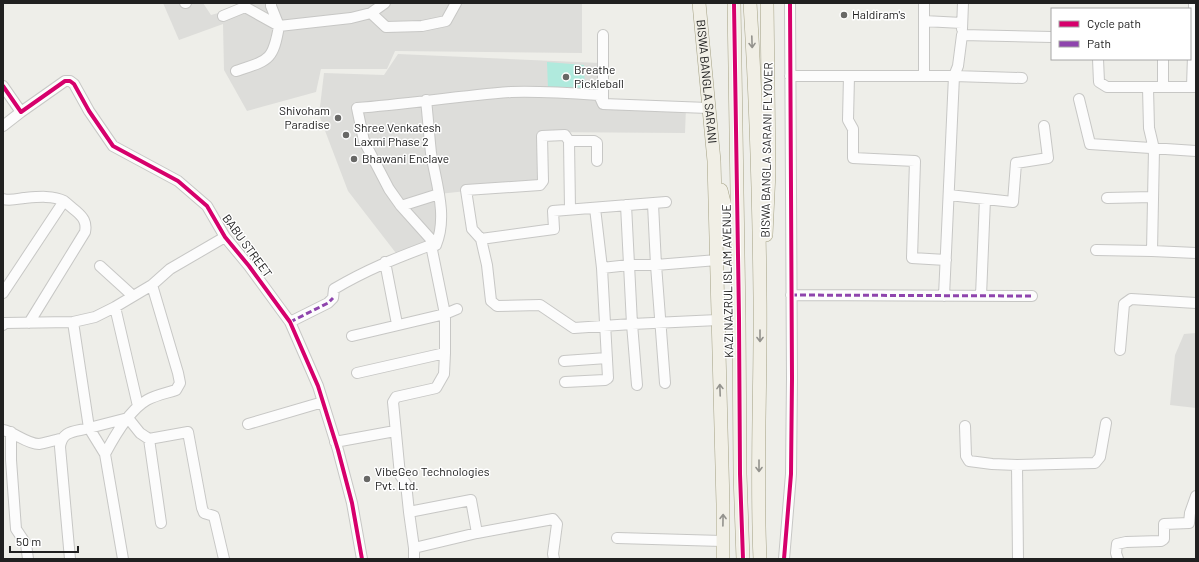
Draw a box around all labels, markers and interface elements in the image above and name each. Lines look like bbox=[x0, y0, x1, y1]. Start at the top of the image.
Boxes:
place label: Haldiram's bbox=[852, 7, 906, 21]
legend bbox=[1051, 8, 1191, 60]
marker: Haldiram's bbox=[839, 10, 849, 20]
text: Cycle path bbox=[1087, 16, 1141, 30]
street label: BISWA BANGLA SARANI bbox=[695, 19, 720, 144]
one-way arrow bbox=[748, 35, 756, 48]
text: Path bbox=[1087, 36, 1111, 50]
place label: Breathe Pickleball bbox=[574, 62, 624, 90]
street label: BISWA BANGLA SARANI FLYOVER bbox=[757, 62, 775, 238]
marker: Breathe Pickleball bbox=[561, 72, 571, 82]
place label: Shivoham Paradise bbox=[279, 103, 330, 131]
marker: Shivoham Paradise bbox=[333, 113, 343, 123]
place label: Shree Venkatesh Laxmi Phase 2 bbox=[354, 120, 441, 148]
marker: Shree Venkatesh Laxmi Phase 2 bbox=[341, 130, 351, 140]
place label: Bhawani Enclave bbox=[362, 151, 449, 165]
marker: Bhawani Enclave bbox=[349, 154, 359, 164]
street label: KAZI NAZRUL ISLAM AVENUE bbox=[719, 204, 735, 358]
street label: BABU STREET bbox=[220, 211, 275, 280]
one-way arrow bbox=[756, 329, 764, 342]
one-way arrow bbox=[716, 384, 724, 397]
one-way arrow bbox=[755, 459, 763, 472]
place label: VibeGeo Technologies Pvt. Ltd. bbox=[375, 464, 490, 492]
marker: VibeGeo Technologies Pvt. Ltd. bbox=[362, 474, 372, 484]
one-way arrow bbox=[719, 514, 727, 527]
scale bar bbox=[10, 528, 78, 554]
text: 50 m bbox=[16, 534, 41, 548]

